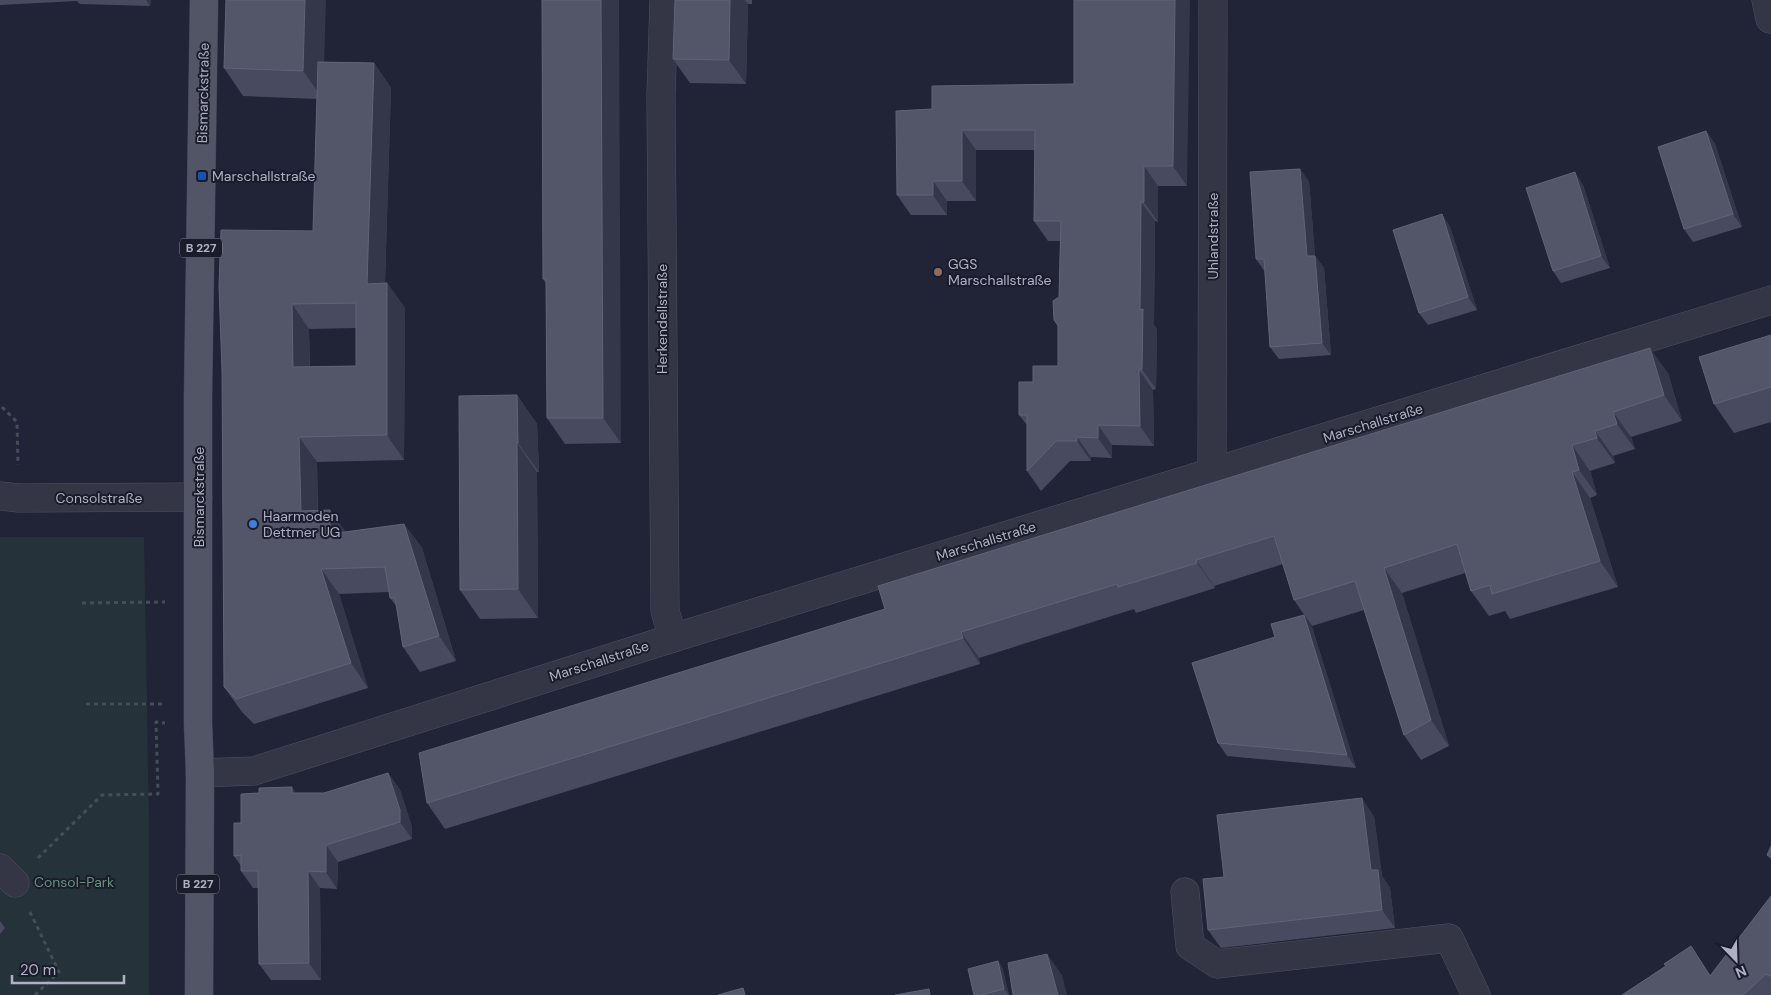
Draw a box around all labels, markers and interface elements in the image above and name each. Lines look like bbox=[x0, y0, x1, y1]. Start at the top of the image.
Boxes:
street label: Bismarckstraße bbox=[193, 43, 213, 143]
place label: Marschallstraße bbox=[212, 167, 316, 185]
marker: Marschallstraße bbox=[196, 170, 208, 182]
street label: Uhlandstraße bbox=[1204, 193, 1222, 279]
road number: B 227 bbox=[180, 238, 222, 258]
place label: GGS Marschallstraße bbox=[948, 255, 1052, 289]
street label: Herkendellstraße bbox=[653, 264, 671, 374]
marker: GGS Marschallstraße bbox=[932, 266, 944, 278]
street label: Marschallstraße bbox=[1321, 399, 1425, 447]
street label: Bismarckstraße bbox=[190, 447, 208, 547]
street label: Consolstraße bbox=[56, 489, 142, 507]
place label: Haarmoden Dettmer UG bbox=[263, 507, 340, 541]
street label: Marschallstraße bbox=[934, 517, 1038, 565]
marker: Haarmoden Dettmer UG bbox=[247, 518, 259, 530]
street label: Marschallstraße bbox=[547, 636, 651, 686]
park label: Consol-Park bbox=[34, 873, 114, 891]
road number: B 227 bbox=[177, 874, 219, 894]
north arrow bbox=[1711, 935, 1761, 985]
scale bar bbox=[12, 952, 125, 984]
text: 20 m bbox=[20, 960, 56, 980]
text: N bbox=[1733, 962, 1749, 982]

